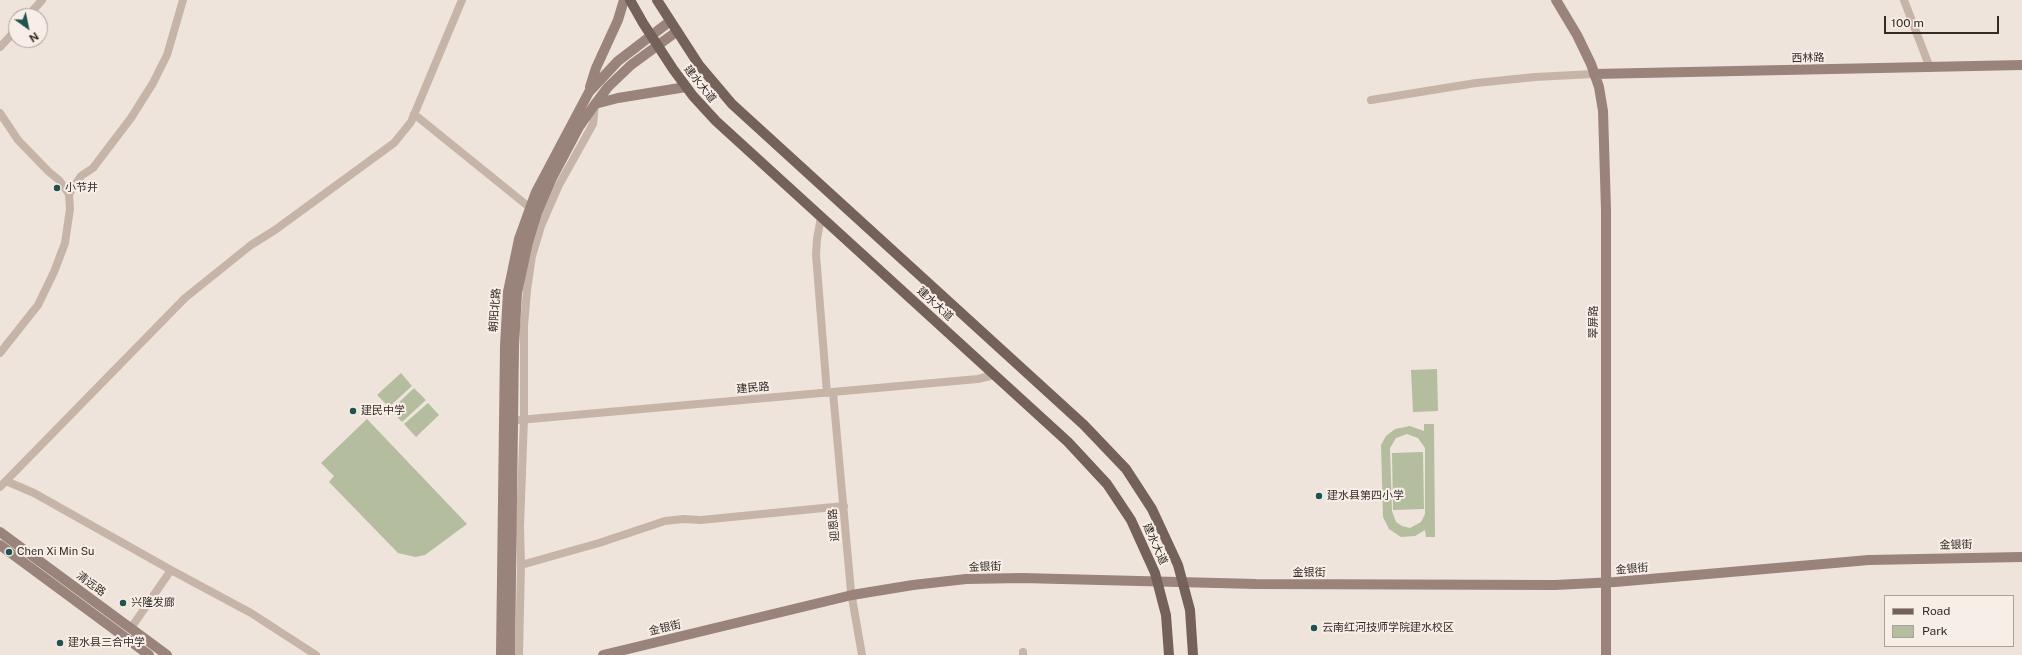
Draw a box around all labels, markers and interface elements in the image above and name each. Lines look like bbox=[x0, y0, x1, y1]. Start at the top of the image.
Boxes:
north arrow bbox=[8, 8, 48, 48]
scale bar bbox=[1886, 8, 2001, 34]
text: 100 m bbox=[1891, 16, 1924, 30]
text: N bbox=[27, 30, 41, 45]
street label: 西林路 bbox=[1791, 51, 1825, 65]
street label: 建水大道 bbox=[681, 63, 719, 105]
place label: 小节井 bbox=[65, 181, 98, 195]
marker: 小节井 bbox=[52, 183, 62, 193]
street label: 建水大道 bbox=[914, 284, 956, 324]
street label: 朝阳北路 bbox=[487, 288, 503, 332]
street label: 翠屏路 bbox=[1587, 306, 1601, 338]
street label: 建民路 bbox=[736, 380, 770, 396]
place label: 建民中学 bbox=[361, 404, 405, 418]
marker: 建民中学 bbox=[348, 406, 358, 416]
place label: 建水县第四小学 bbox=[1327, 489, 1404, 503]
marker: 建水县第四小学 bbox=[1314, 491, 1324, 501]
street label: 迎恩路 bbox=[826, 508, 842, 542]
street label: 建水大道 bbox=[1140, 521, 1170, 567]
street label: 金银街 bbox=[1939, 538, 1973, 552]
place label: Chen Xi Min Su bbox=[17, 545, 94, 559]
marker: Chen Xi Min Su bbox=[4, 547, 14, 557]
street label: 金银街 bbox=[968, 560, 1002, 574]
street label: 金银街 bbox=[1615, 561, 1649, 577]
street label: 金银街 bbox=[1293, 566, 1325, 580]
street label: 清远路 bbox=[74, 569, 108, 599]
legend bbox=[1884, 595, 2014, 647]
place label: 兴隆发廊 bbox=[131, 596, 175, 610]
marker: 兴隆发廊 bbox=[118, 598, 128, 608]
text: Road bbox=[1922, 604, 1950, 618]
street label: 金银街 bbox=[647, 618, 683, 638]
place label: 云南红河技师学院建水校区 bbox=[1322, 621, 1454, 635]
marker: 云南红河技师学院建水校区 bbox=[1309, 623, 1319, 633]
text: Park bbox=[1922, 624, 1948, 638]
place label: 建水县三合中学 bbox=[68, 636, 145, 650]
marker: 建水县三合中学 bbox=[55, 638, 65, 648]

